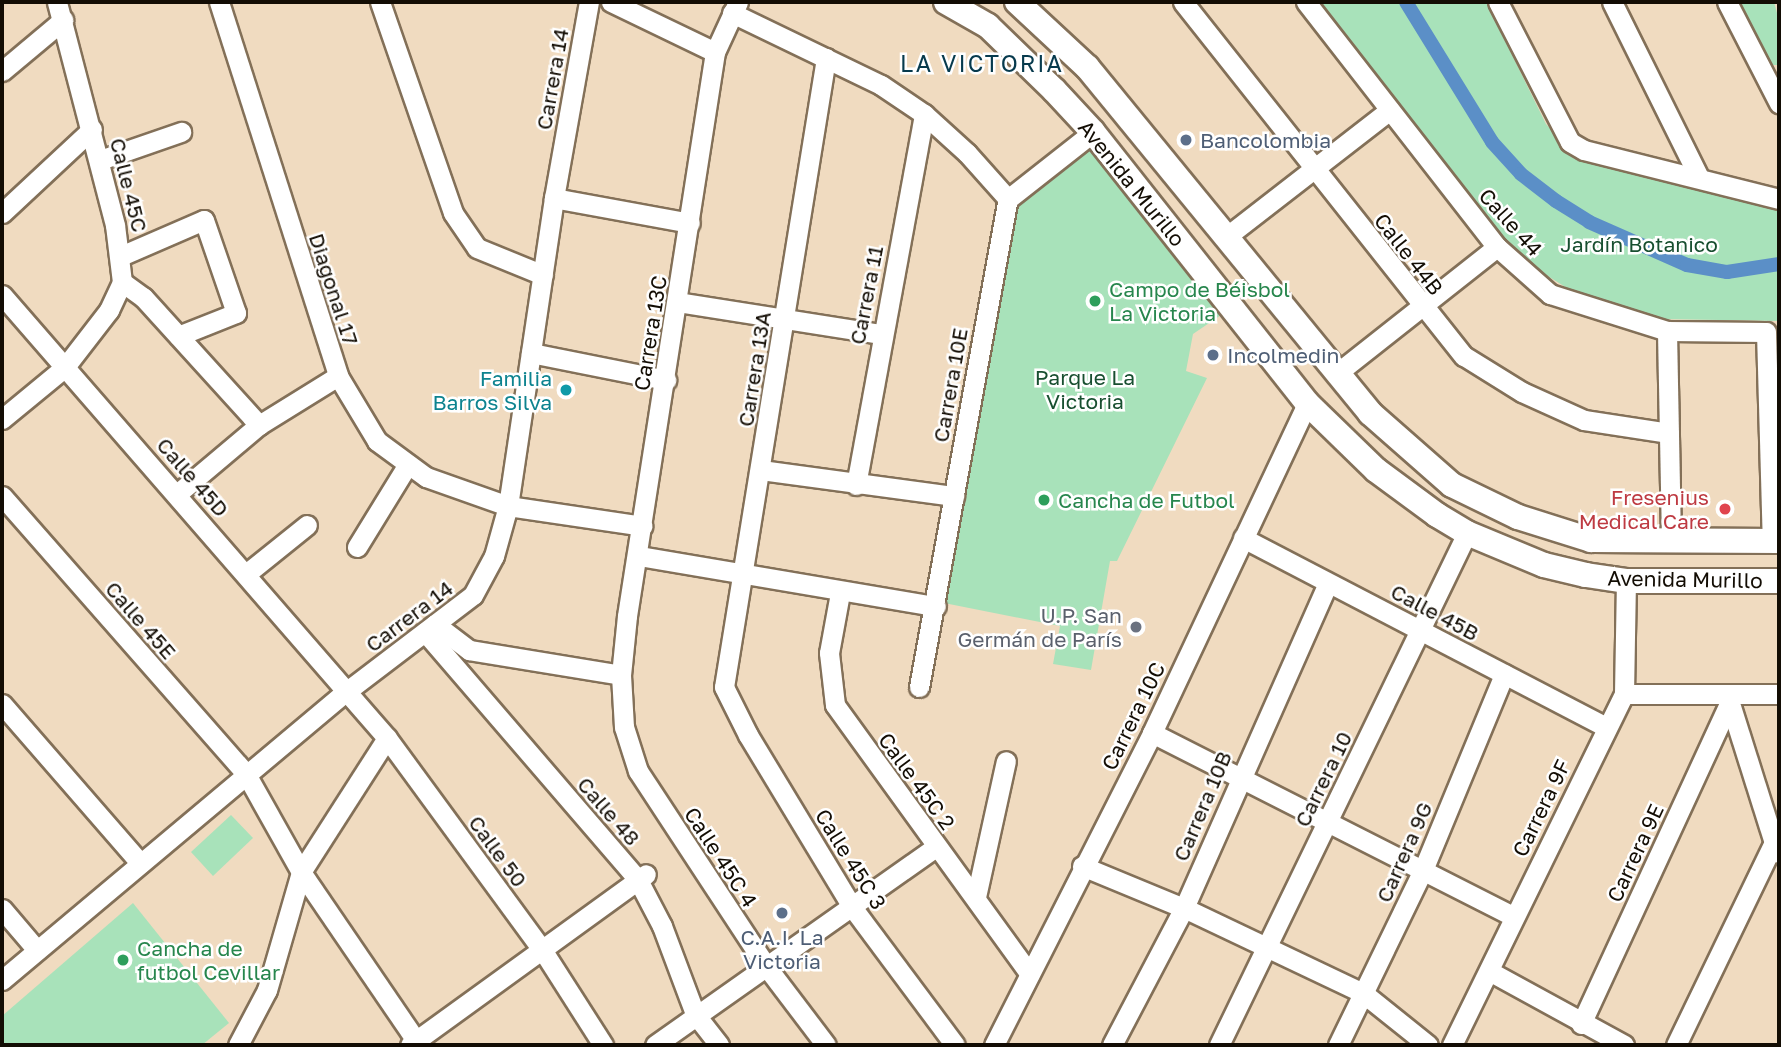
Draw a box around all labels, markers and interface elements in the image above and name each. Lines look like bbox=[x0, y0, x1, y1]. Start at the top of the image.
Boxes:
street label: Carrera 14 bbox=[531, 26, 573, 132]
district label: LA VICTORIA bbox=[901, 49, 1063, 77]
street label: Avenida Murillo bbox=[1073, 115, 1191, 251]
place label: Bancolombia bbox=[1200, 127, 1331, 153]
marker: Bancolombia bbox=[1178, 132, 1194, 148]
street label: Calle 45C bbox=[105, 135, 153, 235]
street label: Calle 44 bbox=[1474, 183, 1548, 261]
street label: Calle 44B bbox=[1369, 208, 1449, 300]
street label: Diagonal 17 bbox=[304, 230, 364, 348]
park label: Jardín Botanico bbox=[1560, 231, 1718, 257]
street label: Carrera 11 bbox=[844, 244, 888, 346]
street label: Carrera 13C bbox=[628, 274, 672, 392]
place label: Campo de Béisbol La Victoria bbox=[1109, 276, 1290, 326]
marker: Campo de Béisbol La Victoria bbox=[1087, 293, 1103, 309]
street label: Carrera 13A bbox=[732, 310, 776, 428]
street label: Carrera 10E bbox=[928, 326, 972, 444]
place label: Incolmedin bbox=[1227, 342, 1339, 368]
marker: Incolmedin bbox=[1205, 347, 1221, 363]
park label: Parque La Victoria bbox=[1035, 364, 1135, 414]
place label: Familia Barros Silva bbox=[433, 365, 552, 415]
marker: Familia Barros Silva bbox=[558, 382, 574, 398]
street label: Calle 45D bbox=[152, 432, 234, 522]
place label: Fresenius Medical Care bbox=[1579, 484, 1709, 534]
place label: Cancha de Futbol bbox=[1058, 487, 1235, 513]
marker: Cancha de Futbol bbox=[1036, 492, 1052, 508]
marker: Fresenius Medical Care bbox=[1715, 499, 1735, 519]
street label: Avenida Murillo bbox=[1607, 565, 1763, 593]
street label: Carrera 14 bbox=[360, 575, 458, 657]
street label: Calle 45E bbox=[100, 576, 182, 664]
street label: Calle 45B bbox=[1387, 578, 1483, 646]
place label: U.P. San Germán de París bbox=[958, 602, 1122, 652]
marker: U.P. San Germán de París bbox=[1128, 619, 1144, 635]
street label: Carrera 10C bbox=[1096, 658, 1170, 774]
street label: Carrera 10 bbox=[1289, 727, 1357, 831]
street label: Calle 45C 2 bbox=[873, 728, 961, 834]
street label: Carrera 10B bbox=[1168, 747, 1236, 865]
street label: Carrera 9F bbox=[1507, 755, 1575, 861]
street label: Calle 48 bbox=[572, 772, 646, 850]
street label: Carrera 9G bbox=[1371, 798, 1437, 906]
street label: Carrera 9E bbox=[1601, 800, 1669, 906]
street label: Calle 45C 4 bbox=[679, 802, 763, 912]
street label: Calle 45C 3 bbox=[810, 804, 892, 914]
street label: Calle 50 bbox=[464, 810, 532, 892]
marker: C.A.I. La Victoria bbox=[774, 905, 790, 921]
place label: C.A.I. La Victoria bbox=[740, 924, 824, 974]
place label: Cancha de futbol Cevillar bbox=[137, 935, 280, 985]
marker: Cancha de futbol Cevillar bbox=[115, 952, 131, 968]

